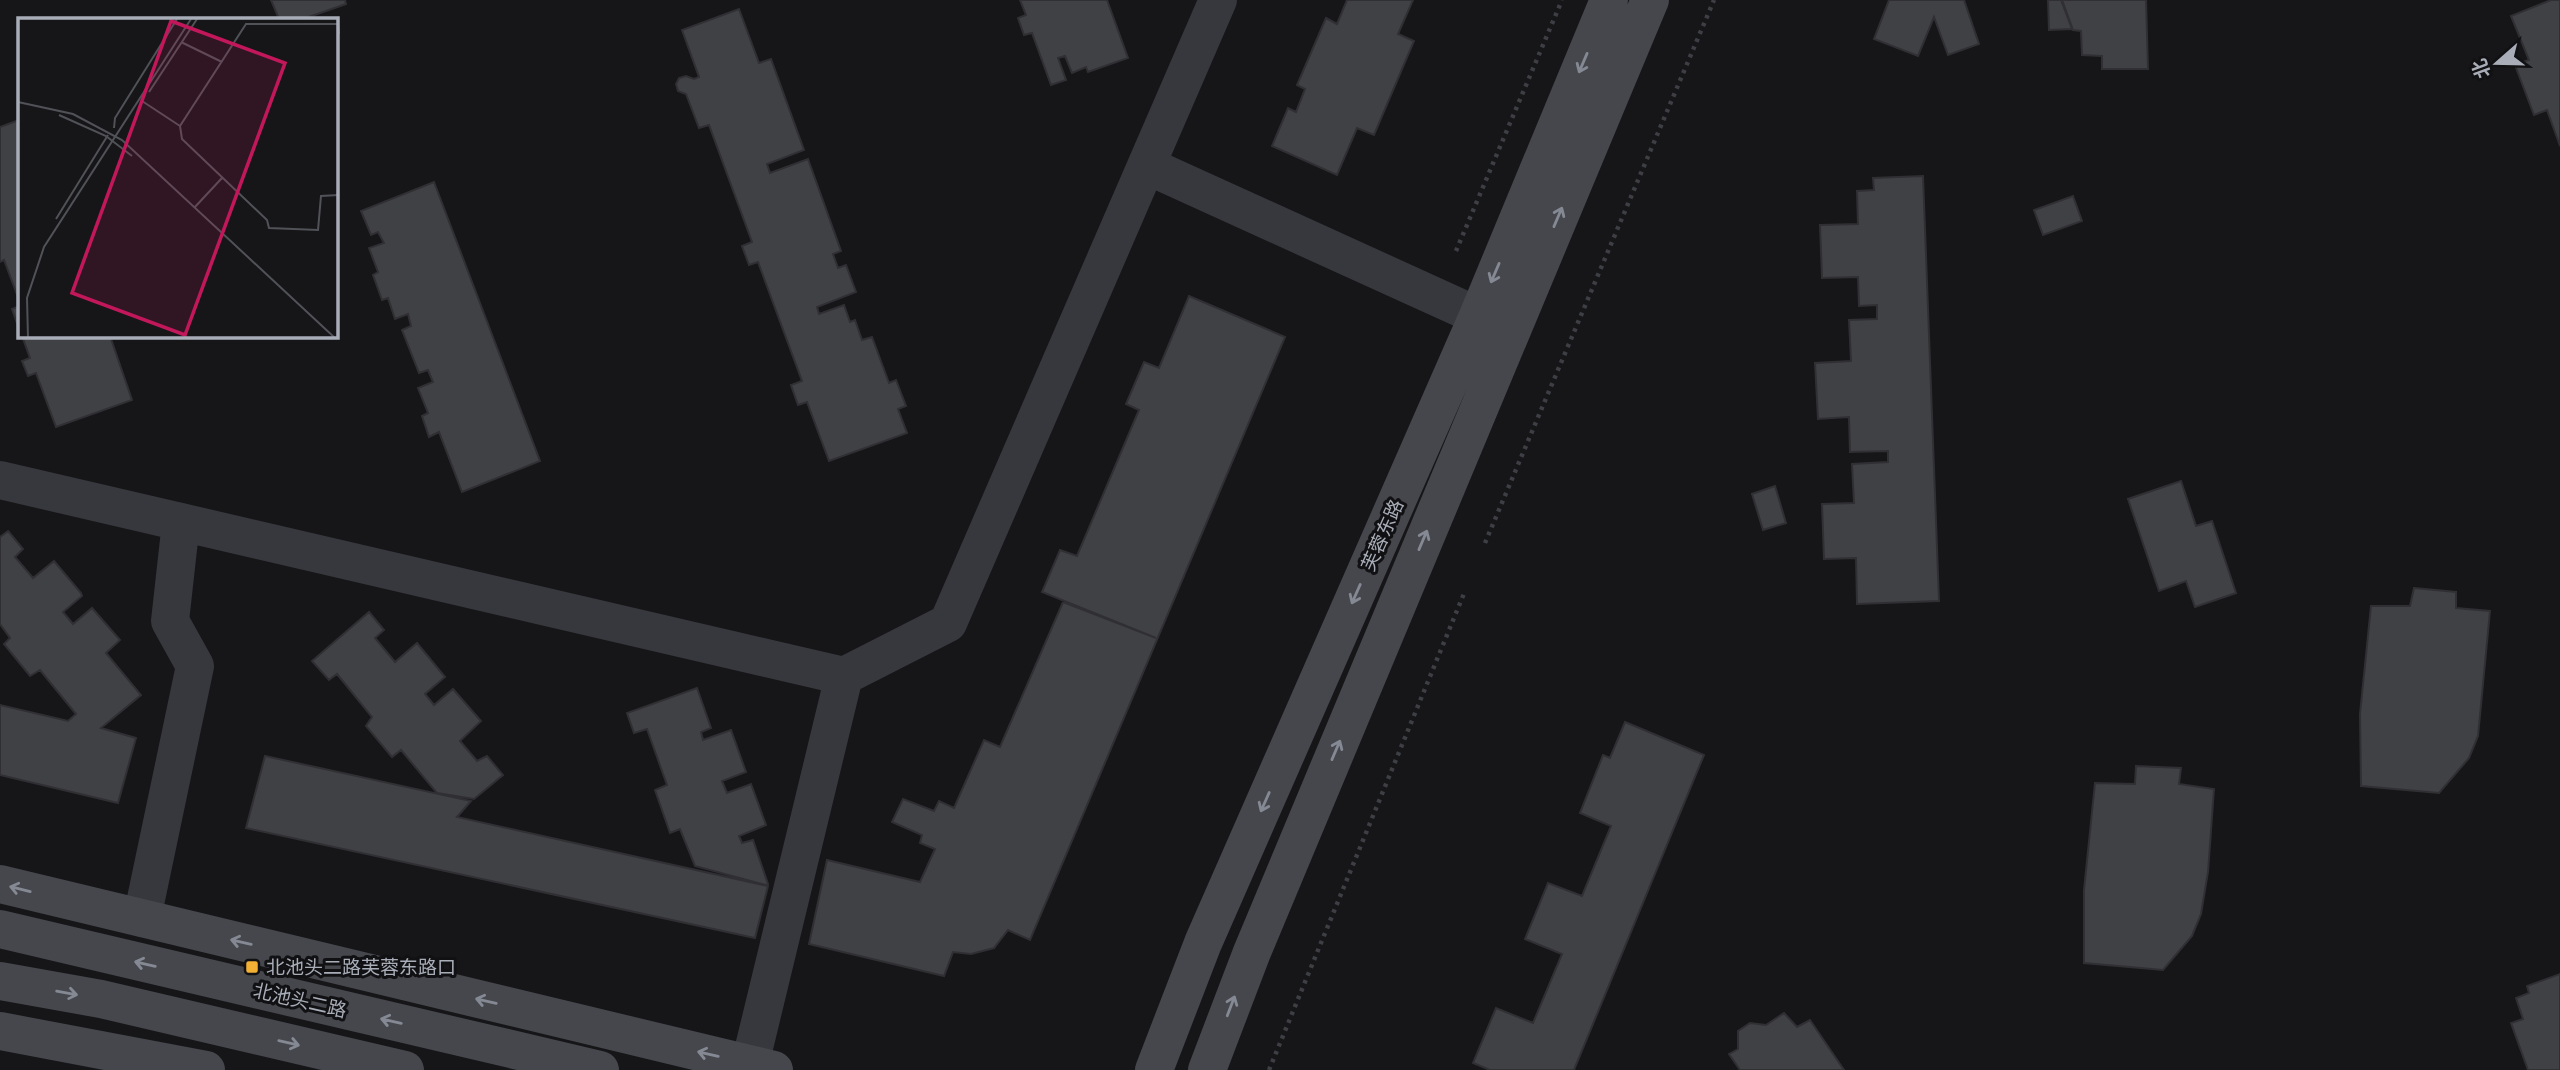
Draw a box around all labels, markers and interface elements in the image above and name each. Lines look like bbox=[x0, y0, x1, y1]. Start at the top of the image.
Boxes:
inset map bbox=[18, 18, 338, 338]
north arrow bbox=[2462, 28, 2532, 98]
one-way arrow bbox=[1576, 52, 1589, 73]
text: 北 bbox=[2468, 55, 2497, 81]
one-way arrow bbox=[1552, 207, 1565, 229]
one-way arrow bbox=[1488, 262, 1501, 283]
street label: 芙蓉东路 bbox=[1357, 496, 1410, 575]
one-way arrow bbox=[1417, 530, 1430, 552]
one-way arrow bbox=[1349, 583, 1362, 604]
one-way arrow bbox=[1330, 740, 1343, 762]
one-way arrow bbox=[1257, 791, 1270, 812]
one-way arrow bbox=[9, 882, 32, 895]
one-way arrow bbox=[230, 935, 253, 948]
one-way arrow bbox=[134, 957, 157, 971]
place label: 北池头二路芙蓉东路口 bbox=[266, 957, 456, 981]
marker: 北池头二路芙蓉东路口 bbox=[244, 959, 260, 975]
street label: 北池头二路 bbox=[251, 980, 349, 1024]
one-way arrow bbox=[55, 987, 78, 1000]
one-way arrow bbox=[475, 994, 498, 1007]
one-way arrow bbox=[1225, 996, 1238, 1018]
one-way arrow bbox=[380, 1014, 402, 1027]
one-way arrow bbox=[277, 1037, 300, 1050]
one-way arrow bbox=[697, 1047, 719, 1060]

